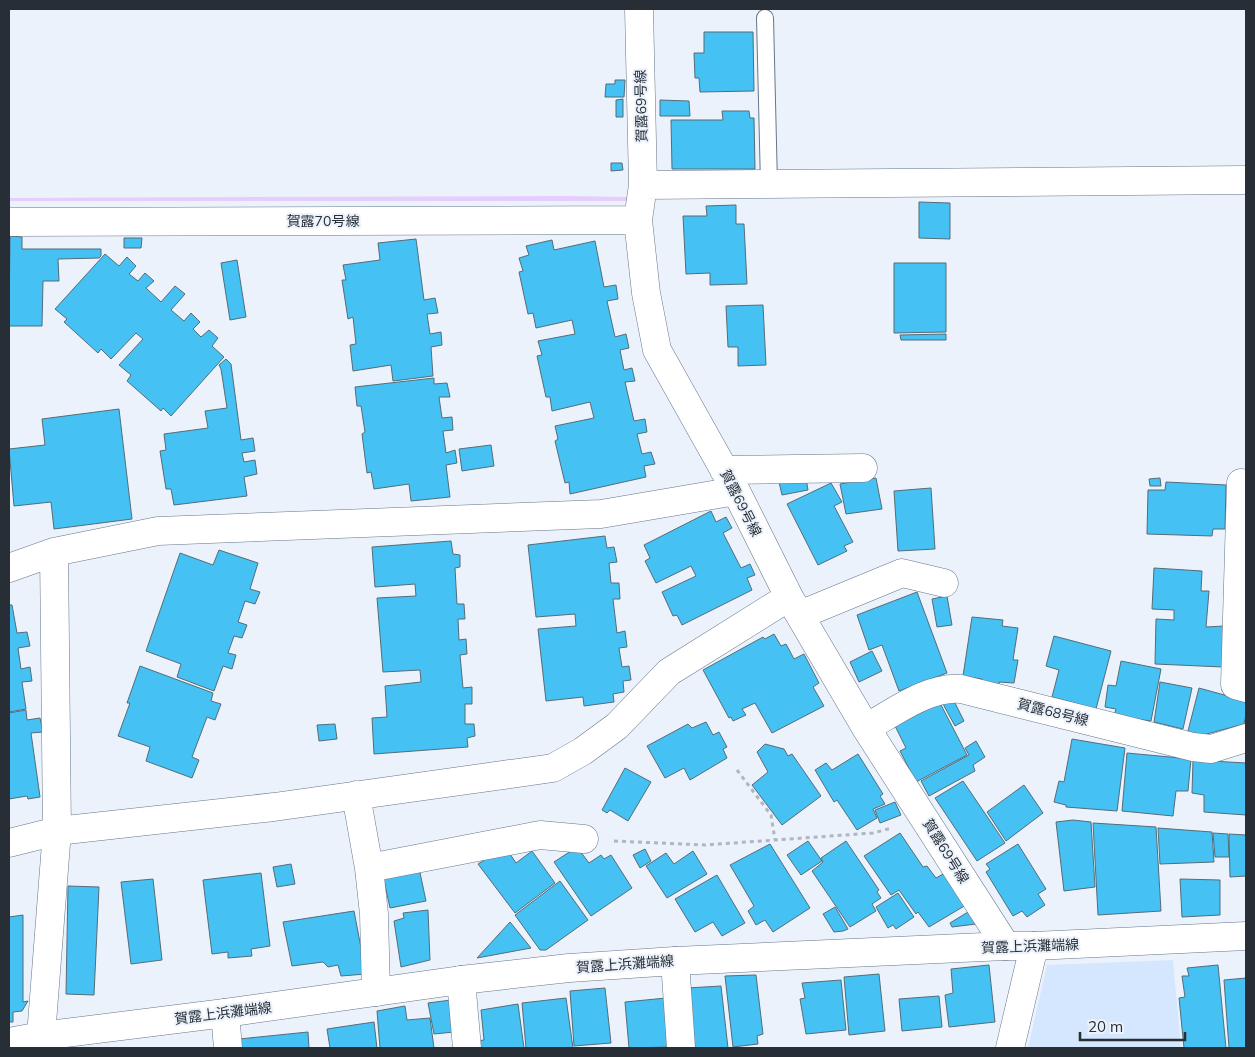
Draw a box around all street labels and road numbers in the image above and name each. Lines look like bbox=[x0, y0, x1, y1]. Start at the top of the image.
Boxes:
street label: 賀露69号線 bbox=[631, 69, 651, 143]
street label: 賀露70号線 bbox=[287, 212, 359, 230]
street label: 賀露69号線 bbox=[716, 466, 766, 540]
street label: 賀露68号線 bbox=[1015, 694, 1091, 730]
street label: 賀露69号線 bbox=[919, 815, 973, 887]
street label: 賀露上浜灘端線 bbox=[981, 935, 1079, 957]
street label: 賀露上浜灘端線 bbox=[575, 952, 675, 976]
street label: 賀露上浜灘端線 bbox=[173, 998, 273, 1028]

